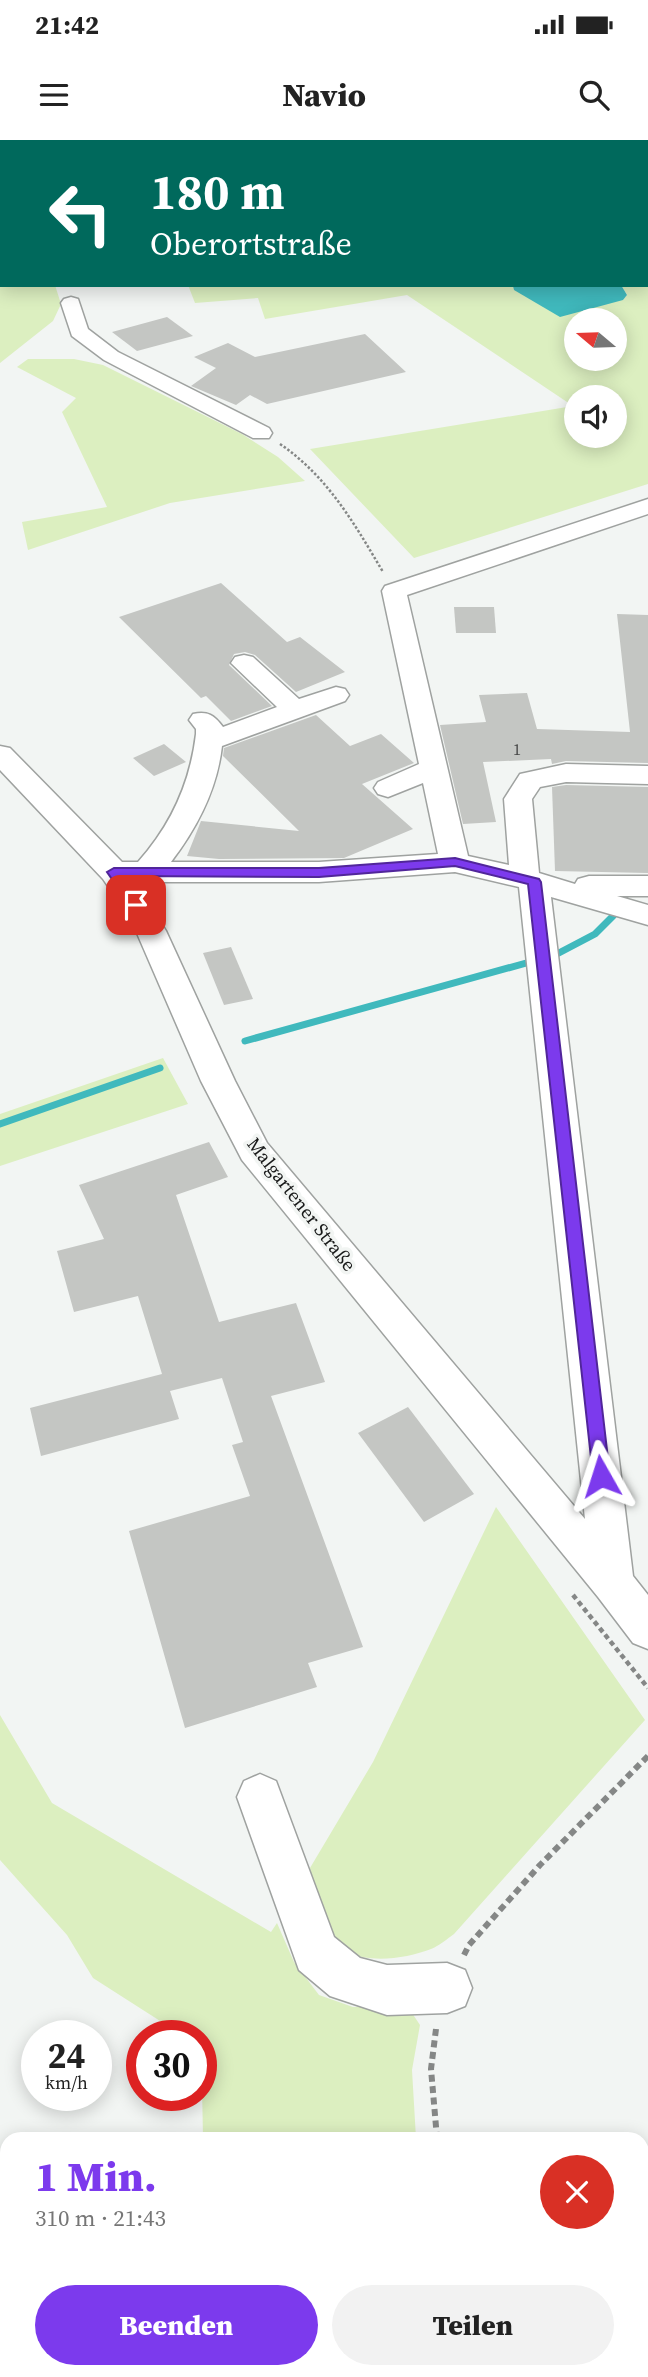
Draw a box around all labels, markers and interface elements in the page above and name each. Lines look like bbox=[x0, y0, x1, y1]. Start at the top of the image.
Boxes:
text: 21:42 bbox=[35, 7, 99, 43]
text: Navio bbox=[282, 73, 366, 117]
icon: menu bbox=[35, 76, 73, 114]
icon: search bbox=[575, 76, 613, 114]
text: 180 m bbox=[150, 158, 285, 225]
icon: left bbox=[35, 168, 126, 259]
text: Oberortstraße bbox=[150, 222, 352, 266]
north arrow bbox=[564, 308, 626, 371]
map controls bbox=[564, 308, 627, 448]
button: sound bbox=[564, 385, 627, 448]
house number: 1 bbox=[513, 738, 521, 760]
pin bbox=[106, 875, 166, 935]
icon: arrive bbox=[117, 886, 155, 924]
street label: Malgartener Straße bbox=[242, 1132, 362, 1276]
position arrow bbox=[564, 1439, 638, 1513]
speed limit sign: 30 bbox=[126, 2020, 217, 2111]
text: 24 bbox=[48, 2032, 85, 2080]
text: km/h bbox=[45, 2070, 88, 2095]
text: 1 Min. bbox=[35, 2147, 157, 2205]
button: close bbox=[540, 2155, 614, 2229]
text: 310 m · 21:43 bbox=[35, 2202, 166, 2234]
button: Beenden bbox=[35, 2285, 318, 2365]
button: Teilen bbox=[332, 2285, 614, 2365]

